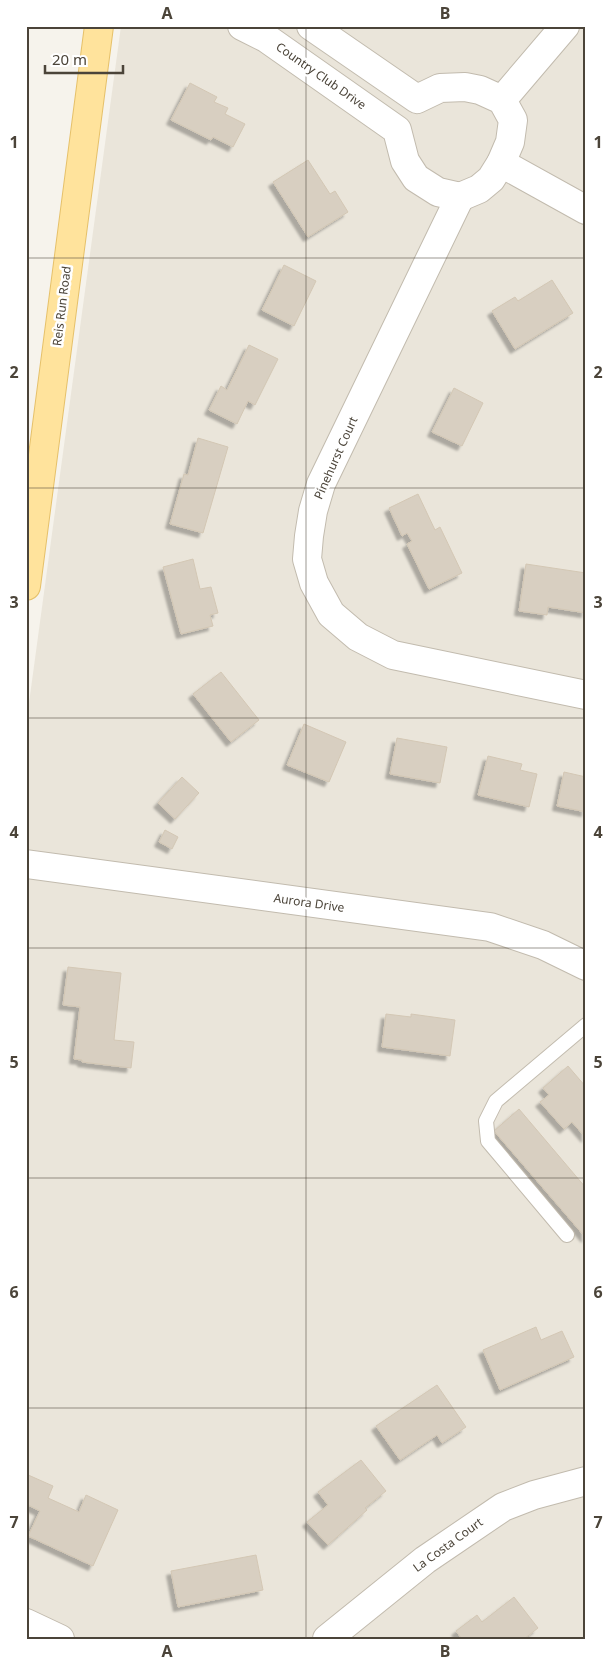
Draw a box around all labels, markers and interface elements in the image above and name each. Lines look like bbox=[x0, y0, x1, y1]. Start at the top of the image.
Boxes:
text: A bbox=[161, 2, 173, 24]
text: B bbox=[440, 2, 450, 24]
street label: Country Club Drive bbox=[273, 38, 370, 113]
scale bar bbox=[45, 42, 122, 74]
text: 20 m bbox=[52, 49, 87, 69]
text: 1 bbox=[9, 131, 19, 153]
text: 1 bbox=[593, 131, 603, 153]
street label: Reis Run Road bbox=[48, 265, 75, 347]
text: 2 bbox=[9, 361, 19, 383]
text: 2 bbox=[593, 361, 603, 383]
street label: Pinehurst Court bbox=[310, 413, 362, 502]
text: 3 bbox=[9, 591, 19, 613]
text: 3 bbox=[593, 591, 603, 613]
text: 4 bbox=[9, 821, 19, 843]
text: 4 bbox=[593, 821, 603, 843]
street label: Aurora Drive bbox=[273, 889, 346, 916]
text: 5 bbox=[9, 1051, 19, 1073]
text: 5 bbox=[593, 1051, 603, 1073]
text: 6 bbox=[9, 1281, 19, 1303]
text: 6 bbox=[593, 1281, 603, 1303]
text: 7 bbox=[9, 1511, 19, 1533]
text: 7 bbox=[593, 1511, 603, 1533]
street label: La Costa Court bbox=[409, 1513, 487, 1576]
text: A bbox=[161, 1640, 173, 1662]
text: B bbox=[440, 1640, 450, 1662]

